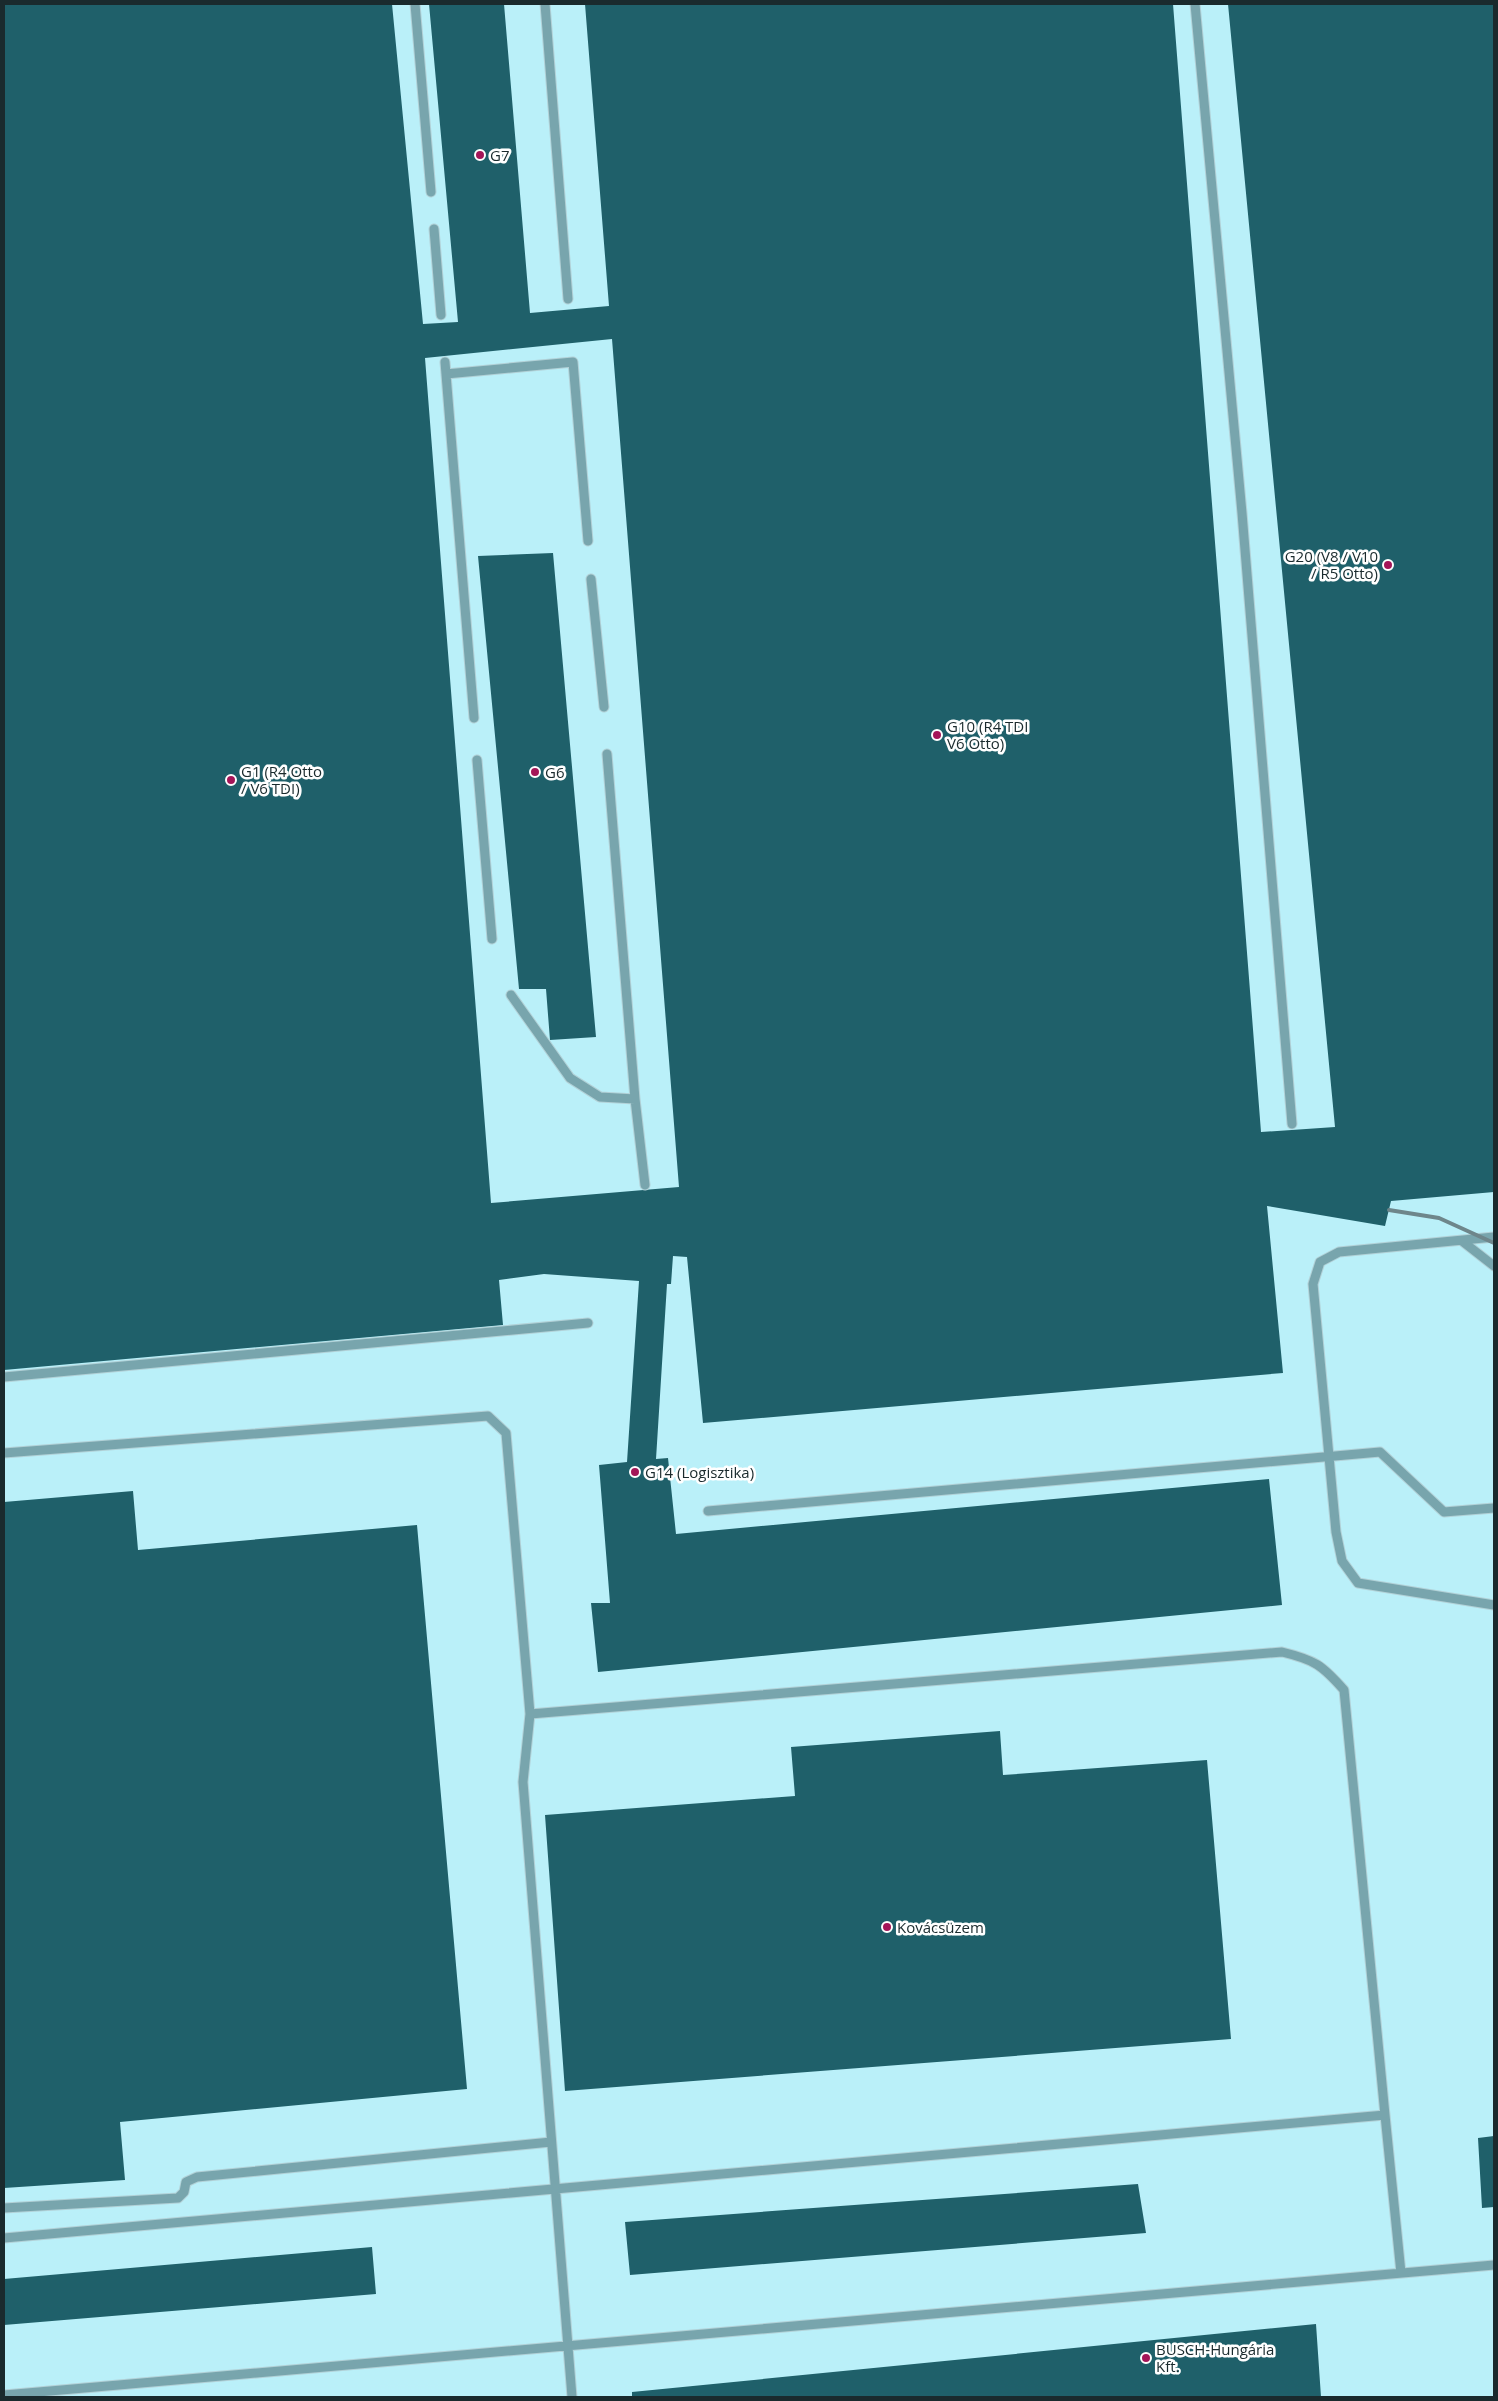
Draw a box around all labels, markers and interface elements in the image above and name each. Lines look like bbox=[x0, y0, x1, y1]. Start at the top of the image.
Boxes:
place label: G7 bbox=[490, 145, 509, 165]
marker: G7 bbox=[474, 149, 486, 161]
place label: G20 (V8 / V10 / R5 Otto) bbox=[1285, 546, 1378, 583]
marker: G20 (V8 / V10 / R5 Otto) bbox=[1382, 559, 1394, 571]
place label: G10 (R4 TDI V6 Otto) bbox=[947, 716, 1028, 753]
marker: G10 (R4 TDI V6 Otto) bbox=[931, 729, 943, 741]
place label: G1 (R4 Otto / V6 TDI) bbox=[241, 761, 322, 798]
place label: G6 bbox=[545, 762, 564, 782]
marker: G6 bbox=[529, 766, 541, 778]
marker: G1 (R4 Otto / V6 TDI) bbox=[225, 774, 237, 786]
place label: G14 (Logisztika) bbox=[645, 1462, 754, 1482]
marker: G14 (Logisztika) bbox=[629, 1466, 641, 1478]
place label: Kovácsüzem bbox=[897, 1917, 984, 1937]
marker: Kovácsüzem bbox=[881, 1921, 893, 1933]
place label: BUSCH-Hungária Kft. bbox=[1156, 2339, 1274, 2376]
marker: BUSCH-Hungária Kft. bbox=[1140, 2352, 1152, 2364]

